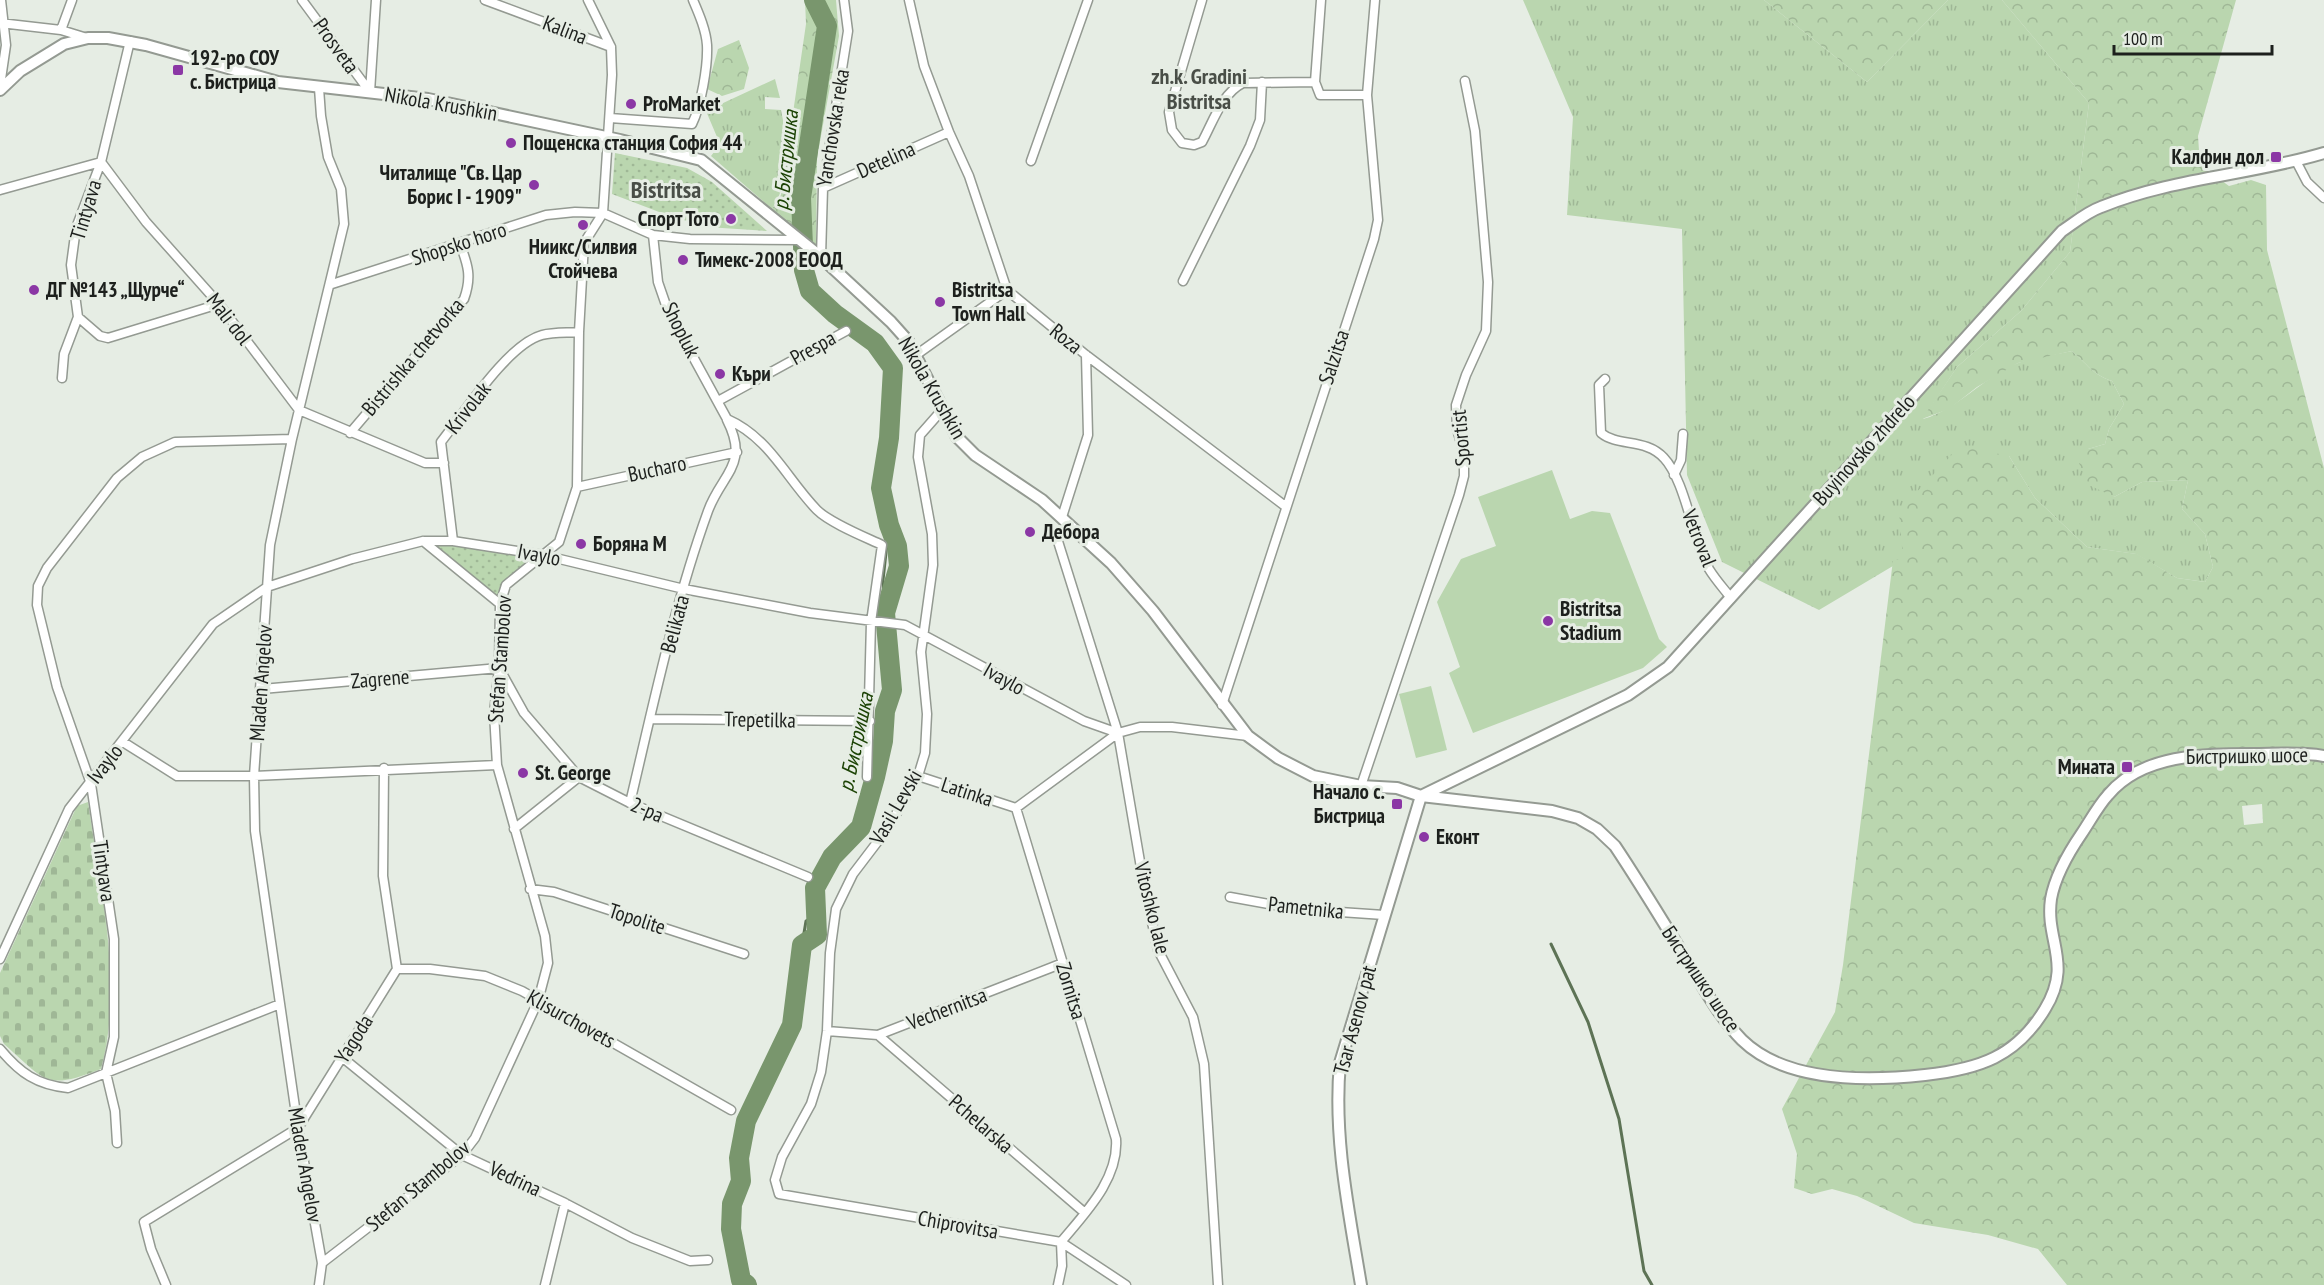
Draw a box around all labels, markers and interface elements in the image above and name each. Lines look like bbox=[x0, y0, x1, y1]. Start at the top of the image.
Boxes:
street label: Kalina bbox=[539, 9, 591, 50]
street label: Prosveta bbox=[307, 13, 365, 79]
scale bar bbox=[2114, 18, 2272, 56]
text: 100 m bbox=[2123, 27, 2163, 50]
place label: 192-ро СОУ с. Бистрица bbox=[190, 44, 280, 95]
district label: zh.k. Gradini Bistritsa bbox=[1151, 62, 1247, 115]
marker: 192-ро СОУ с. Бистрица bbox=[171, 63, 185, 77]
street label: Yanchovska reka bbox=[810, 67, 855, 189]
street label: Nikola Krushkin bbox=[383, 80, 499, 127]
place label: ProMarket bbox=[643, 90, 720, 117]
marker: ProMarket bbox=[624, 97, 638, 111]
water label: р. Бистришка bbox=[766, 107, 804, 211]
place label: Пощенска станция София 44 bbox=[523, 129, 742, 156]
street label: Detelina bbox=[852, 135, 919, 184]
marker: Пощенска станция София 44 bbox=[504, 136, 518, 150]
place label: Калфин дол bbox=[2172, 143, 2264, 170]
marker: Калфин дол bbox=[2269, 150, 2283, 164]
place label: Читалище "Св. Цар Борис I - 1909" bbox=[380, 159, 522, 210]
district label: Bistritsa bbox=[631, 174, 701, 205]
street label: Tintyava bbox=[64, 176, 107, 243]
marker: Читалище "Св. Цар Борис I - 1909" bbox=[527, 178, 541, 192]
place label: Спорт Тото bbox=[638, 205, 719, 232]
marker: Спорт Тото bbox=[724, 212, 738, 226]
street label: Shopsko horo bbox=[408, 216, 510, 272]
marker: Ниикс/Силвия Стойчева bbox=[576, 218, 590, 232]
place label: Ниикс/Силвия Стойчева bbox=[529, 233, 637, 284]
place label: Тимекс-2008 ЕООД bbox=[695, 246, 843, 273]
marker: Тимекс-2008 ЕООД bbox=[676, 253, 690, 267]
place label: ДГ №143 „Щурче“ bbox=[46, 276, 185, 303]
place label: Bistritsa Town Hall bbox=[952, 276, 1026, 327]
marker: ДГ №143 „Щурче“ bbox=[27, 283, 41, 297]
street label: Mali dol bbox=[201, 287, 258, 350]
street label: Bistrishka chetvorka bbox=[356, 292, 470, 421]
marker: Bistritsa Town Hall bbox=[933, 295, 947, 309]
street label: Shopluk bbox=[656, 298, 707, 362]
street label: Roza bbox=[1045, 317, 1088, 360]
street label: Prespa bbox=[785, 324, 840, 371]
street label: Salzitsa bbox=[1312, 326, 1355, 387]
street label: Nikola Krushkin bbox=[892, 332, 973, 444]
place label: Къри bbox=[732, 360, 771, 387]
marker: Къри bbox=[713, 367, 727, 381]
street label: Krivolak bbox=[439, 376, 496, 439]
street label: Buyinovsko zhdrelo bbox=[1807, 388, 1921, 511]
street label: Sportist bbox=[1445, 408, 1476, 467]
street label: Bucharo bbox=[625, 449, 689, 488]
street label: Vetroval bbox=[1675, 504, 1723, 570]
place label: Дебора bbox=[1042, 518, 1100, 545]
marker: Дебора bbox=[1023, 525, 1037, 539]
place label: Боряна М bbox=[593, 530, 667, 557]
street label: Ivaylo bbox=[515, 537, 563, 572]
marker: Боряна М bbox=[574, 537, 588, 551]
street label: Belikata bbox=[654, 592, 695, 656]
street label: Stefan Stambolov bbox=[482, 594, 517, 724]
place label: Bistritsa Stadium bbox=[1560, 595, 1622, 646]
marker: Bistritsa Stadium bbox=[1541, 614, 1555, 628]
street label: Mladen Angelov bbox=[243, 623, 278, 742]
street label: Ivaylo bbox=[979, 656, 1030, 701]
street label: Zagrene bbox=[350, 662, 410, 695]
water label: р. Бистришка bbox=[831, 689, 879, 794]
street label: Trepetilka bbox=[724, 705, 796, 734]
street label: Ivaylo bbox=[81, 738, 129, 789]
street label: Бистришко шосе bbox=[2186, 741, 2308, 770]
place label: Мината bbox=[2058, 753, 2115, 780]
place label: St. George bbox=[535, 759, 611, 786]
marker: Мината bbox=[2120, 760, 2134, 774]
street label: Vasil Levski bbox=[863, 764, 928, 850]
marker: St. George bbox=[516, 766, 530, 780]
street label: Latinka bbox=[938, 771, 996, 813]
place label: Начало с. Бистрица bbox=[1313, 778, 1385, 829]
street label: 2-ра bbox=[627, 791, 668, 828]
marker: Начало с. Бистрица bbox=[1390, 797, 1404, 811]
place label: Еконт bbox=[1436, 823, 1480, 850]
marker: Еконт bbox=[1417, 830, 1431, 844]
street label: Tintyava bbox=[87, 839, 122, 903]
street label: Vitoshko lale bbox=[1128, 858, 1177, 957]
street label: Pametnika bbox=[1267, 890, 1345, 925]
street label: Topolite bbox=[605, 897, 669, 940]
street label: Бистришко шосе bbox=[1656, 921, 1747, 1037]
street label: Zornitsa bbox=[1050, 959, 1093, 1023]
street label: Tsar Asenov pat bbox=[1327, 962, 1382, 1077]
street label: Vechernitsa bbox=[902, 981, 991, 1036]
street label: Klisurchovets bbox=[522, 983, 620, 1054]
street label: Yagoda bbox=[328, 1009, 379, 1068]
street label: Pchelarska bbox=[943, 1088, 1019, 1159]
street label: Mladen Angelov bbox=[282, 1105, 329, 1225]
street label: Stefan Stambolov bbox=[360, 1134, 476, 1237]
street label: Vedrina bbox=[484, 1154, 546, 1202]
street label: Chiprovitsa bbox=[916, 1204, 1000, 1245]

